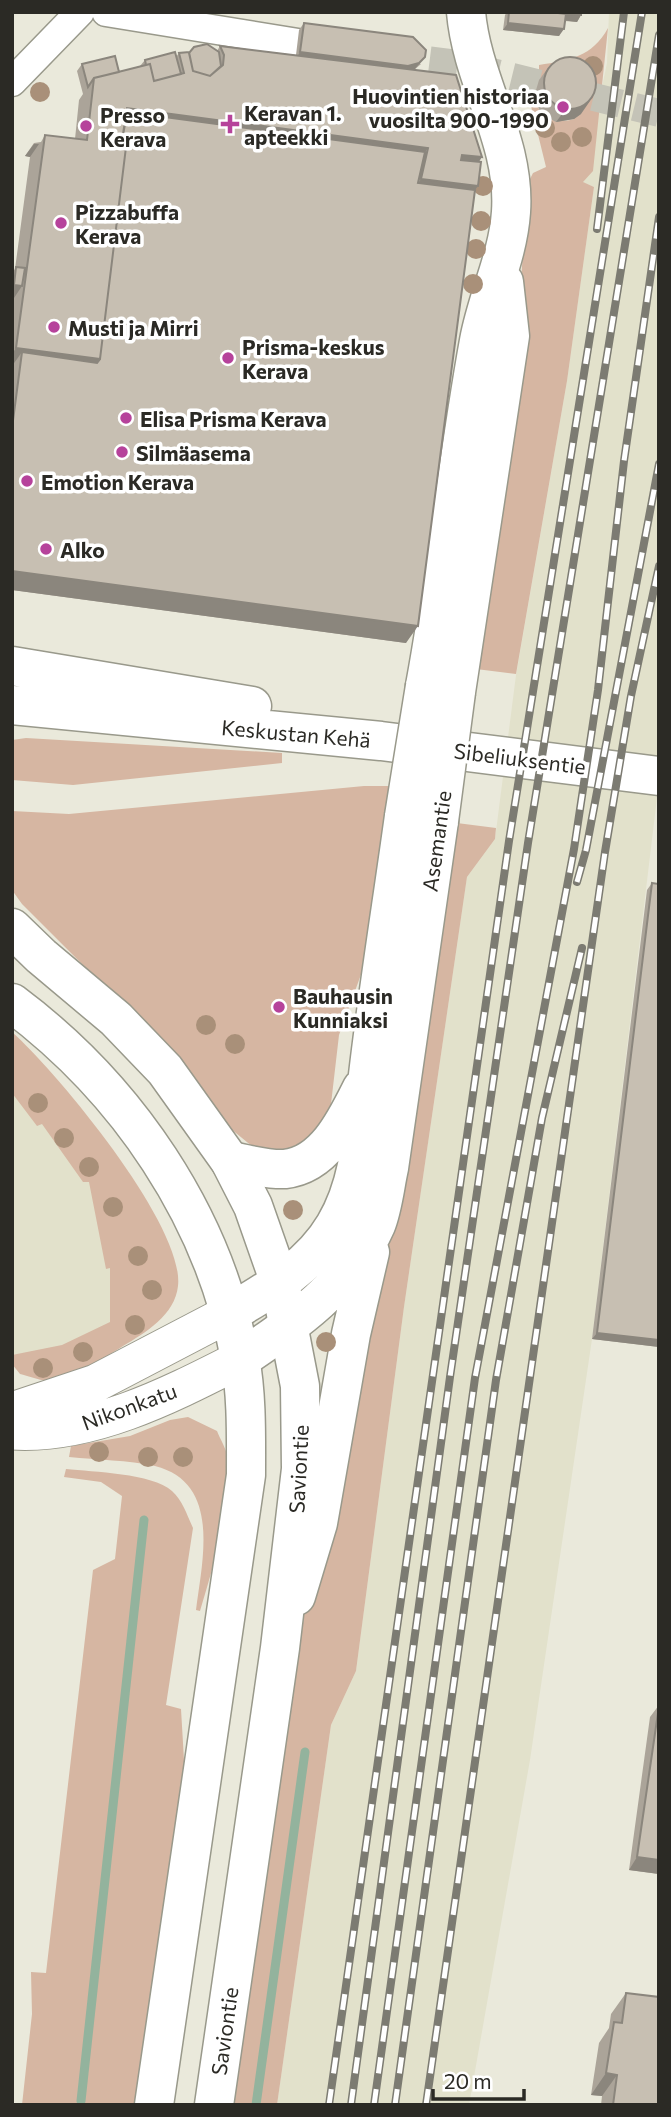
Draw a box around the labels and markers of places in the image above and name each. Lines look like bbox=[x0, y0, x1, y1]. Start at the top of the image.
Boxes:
place label: Huovintien historiaa vuosilta 900-1990 bbox=[352, 83, 549, 132]
marker: Huovintien historiaa vuosilta 900-1990 bbox=[555, 99, 571, 115]
place label: Keravan 1. apteekki bbox=[244, 100, 342, 149]
place label: Presso Kerava bbox=[100, 102, 166, 151]
marker: Keravan 1. apteekki bbox=[222, 116, 238, 132]
marker: Presso Kerava bbox=[78, 118, 94, 134]
place label: Pizzabuffa Kerava bbox=[75, 199, 179, 248]
marker: Pizzabuffa Kerava bbox=[53, 215, 69, 231]
place label: Musti ja Mirri bbox=[68, 315, 199, 340]
marker: Musti ja Mirri bbox=[46, 319, 62, 335]
place label: Prisma-keskus Kerava bbox=[242, 334, 385, 383]
marker: Prisma-keskus Kerava bbox=[220, 350, 236, 366]
place label: Elisa Prisma Kerava bbox=[140, 406, 327, 431]
marker: Elisa Prisma Kerava bbox=[118, 410, 134, 426]
place label: Silmäasema bbox=[136, 440, 251, 465]
marker: Silmäasema bbox=[114, 444, 130, 460]
place label: Emotion Kerava bbox=[41, 469, 194, 494]
marker: Emotion Kerava bbox=[19, 473, 35, 489]
place label: Alko bbox=[60, 537, 105, 562]
marker: Alko bbox=[38, 541, 54, 557]
place label: Bauhausin Kunniaksi bbox=[293, 983, 393, 1032]
marker: Bauhausin Kunniaksi bbox=[271, 999, 287, 1015]

